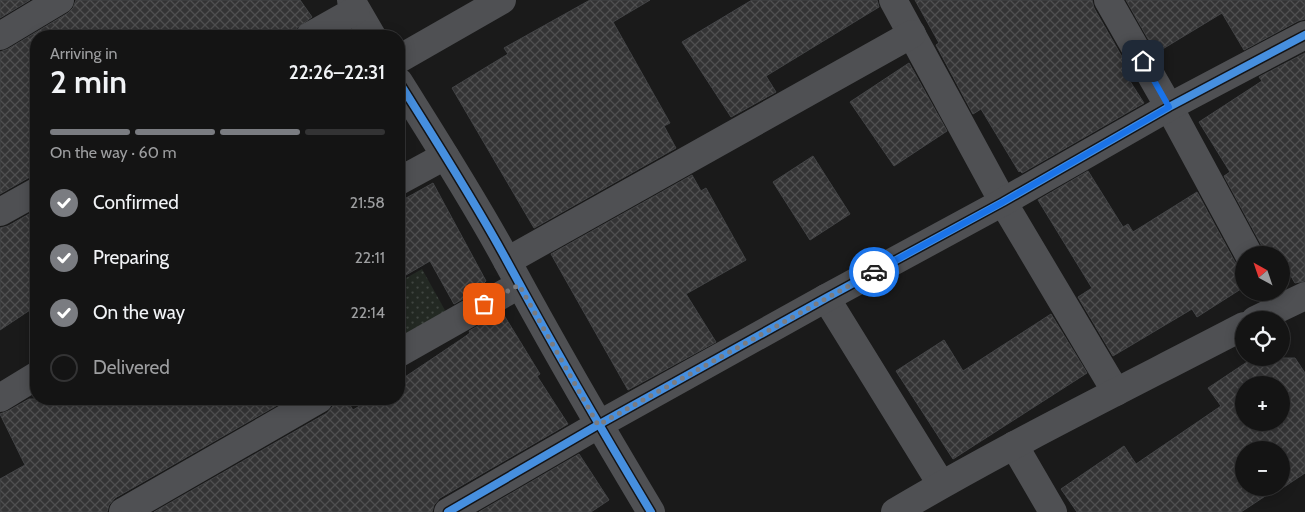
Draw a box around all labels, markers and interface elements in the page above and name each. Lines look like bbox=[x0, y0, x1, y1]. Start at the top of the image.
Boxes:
pin bbox=[1122, 40, 1164, 82]
text: Arriving in bbox=[50, 44, 117, 63]
icon: home bbox=[1129, 47, 1157, 75]
text: 22:26–22:31 bbox=[289, 61, 385, 84]
text: 2 min bbox=[50, 62, 127, 101]
text: On the way · 60 m bbox=[50, 143, 176, 162]
icon: check bbox=[50, 189, 78, 217]
text: Confirmed bbox=[93, 191, 179, 214]
text: 21:58 bbox=[350, 193, 385, 212]
icon: check bbox=[50, 244, 78, 272]
text: Preparing bbox=[93, 246, 169, 269]
north arrow bbox=[1235, 246, 1290, 301]
map controls bbox=[1235, 246, 1290, 496]
courier bbox=[849, 247, 899, 297]
text: 22:11 bbox=[354, 248, 385, 267]
icon: car bbox=[860, 258, 888, 286]
pin bbox=[463, 283, 505, 325]
icon: bag bbox=[470, 290, 498, 318]
icon: check bbox=[50, 299, 78, 327]
text: On the way bbox=[93, 301, 185, 324]
text: 22:14 bbox=[350, 303, 385, 322]
button: locate bbox=[1235, 311, 1290, 366]
text: Delivered bbox=[93, 356, 170, 379]
button: + bbox=[1235, 376, 1290, 431]
button: − bbox=[1235, 441, 1290, 496]

